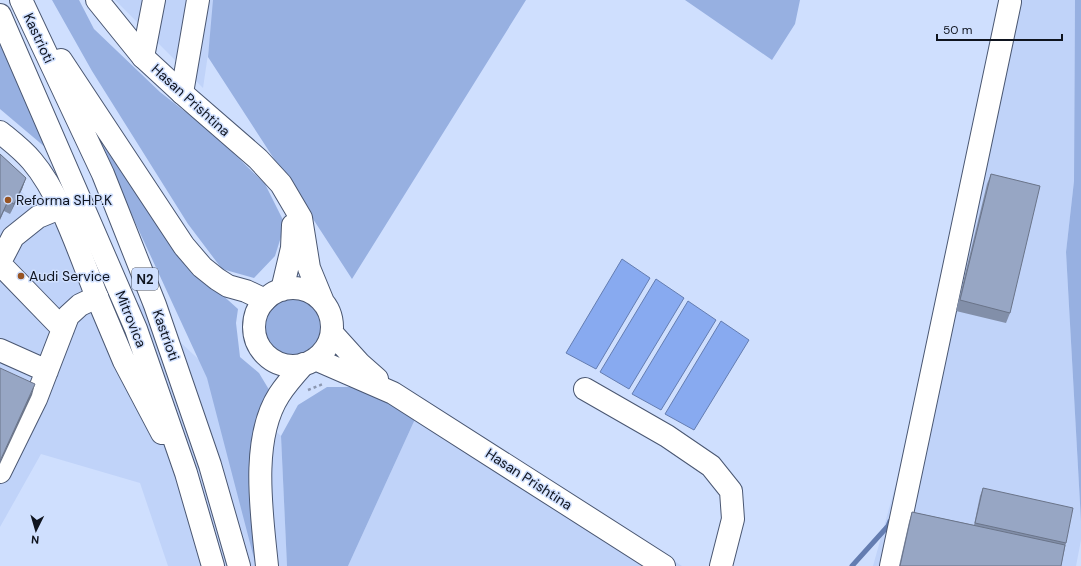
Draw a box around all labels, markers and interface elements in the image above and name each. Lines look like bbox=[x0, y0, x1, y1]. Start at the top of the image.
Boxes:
street label: Kastrioti bbox=[20, 10, 58, 66]
scale bar bbox=[937, 16, 1062, 42]
text: 50 m bbox=[943, 22, 972, 38]
street label: Hasan Prishtina bbox=[148, 60, 234, 140]
place label: Reforma SH.P.K bbox=[16, 191, 112, 209]
marker: Reforma SH.P.K bbox=[3, 195, 13, 205]
place label: Audi Service bbox=[29, 267, 110, 285]
road number: N2 bbox=[132, 268, 158, 290]
marker: Audi Service bbox=[16, 271, 26, 281]
street label: Mitrovica bbox=[111, 288, 151, 350]
street label: Kastrioti bbox=[148, 307, 184, 363]
street label: Hasan Prishtina bbox=[482, 444, 576, 514]
north arrow bbox=[16, 510, 56, 550]
text: N bbox=[31, 533, 40, 547]

